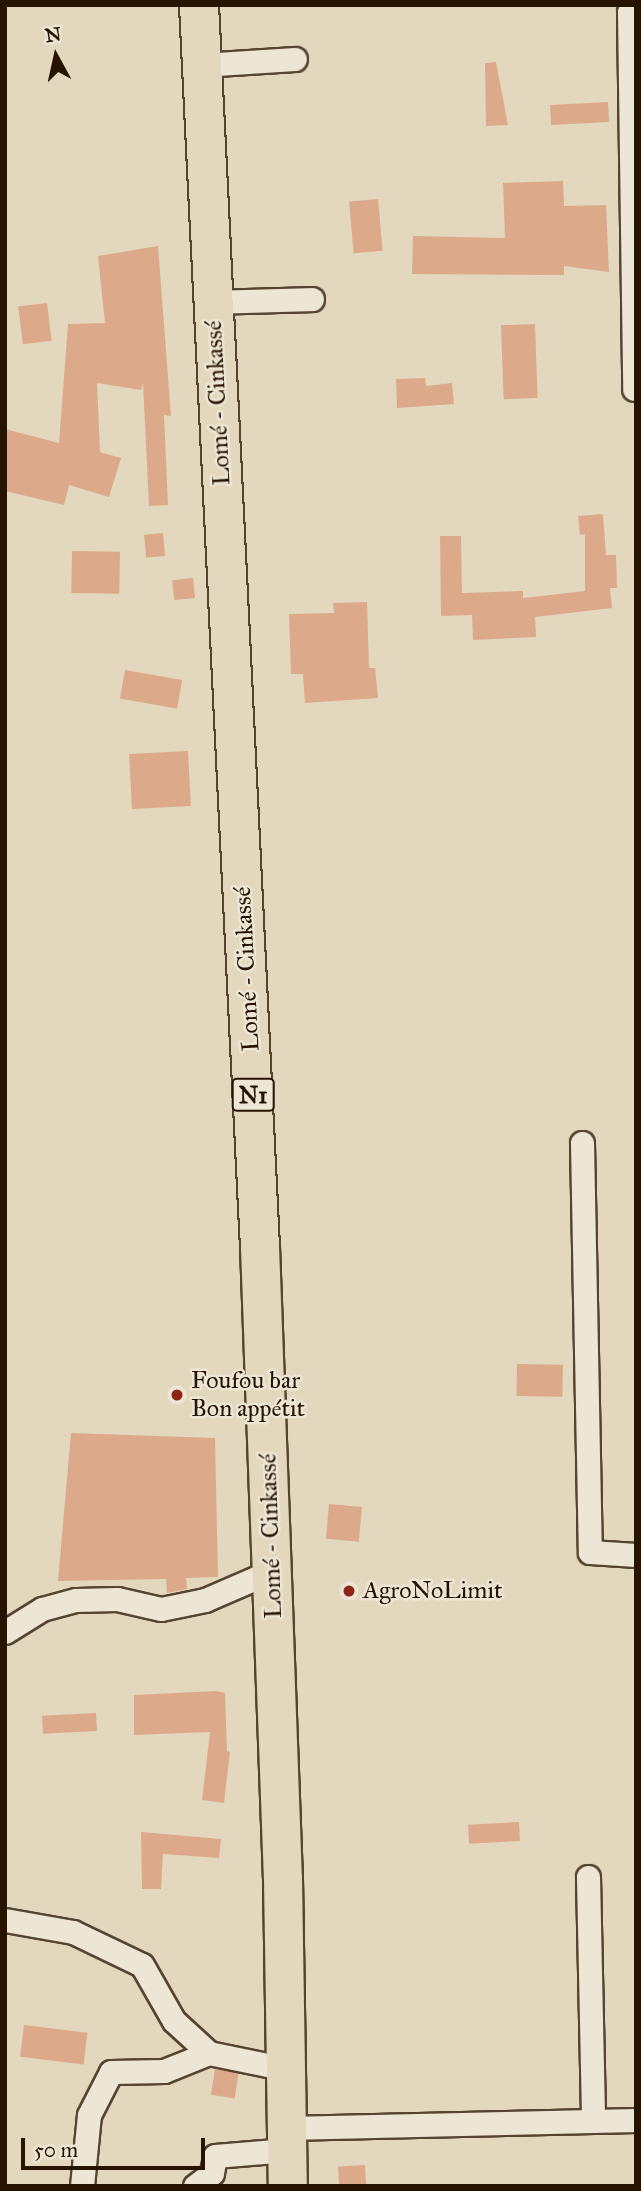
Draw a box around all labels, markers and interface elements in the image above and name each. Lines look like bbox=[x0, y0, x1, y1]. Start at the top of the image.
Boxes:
north arrow bbox=[21, 21, 91, 91]
text: N bbox=[43, 22, 63, 47]
street label: Lomé - Cinkassé bbox=[199, 320, 237, 486]
street label: Lomé - Cinkassé bbox=[228, 886, 266, 1052]
road number: N1 bbox=[230, 1076, 276, 1114]
place label: Foufou bar Bon appétit bbox=[191, 1367, 305, 1423]
marker: Foufou bar Bon appétit bbox=[169, 1387, 185, 1403]
street label: Lomé - Cinkassé bbox=[254, 1453, 288, 1619]
place label: AgroNoLimit bbox=[363, 1577, 502, 1605]
marker: AgroNoLimit bbox=[341, 1583, 357, 1599]
scale bar bbox=[24, 2124, 208, 2168]
text: 50 m bbox=[34, 2137, 78, 2163]

